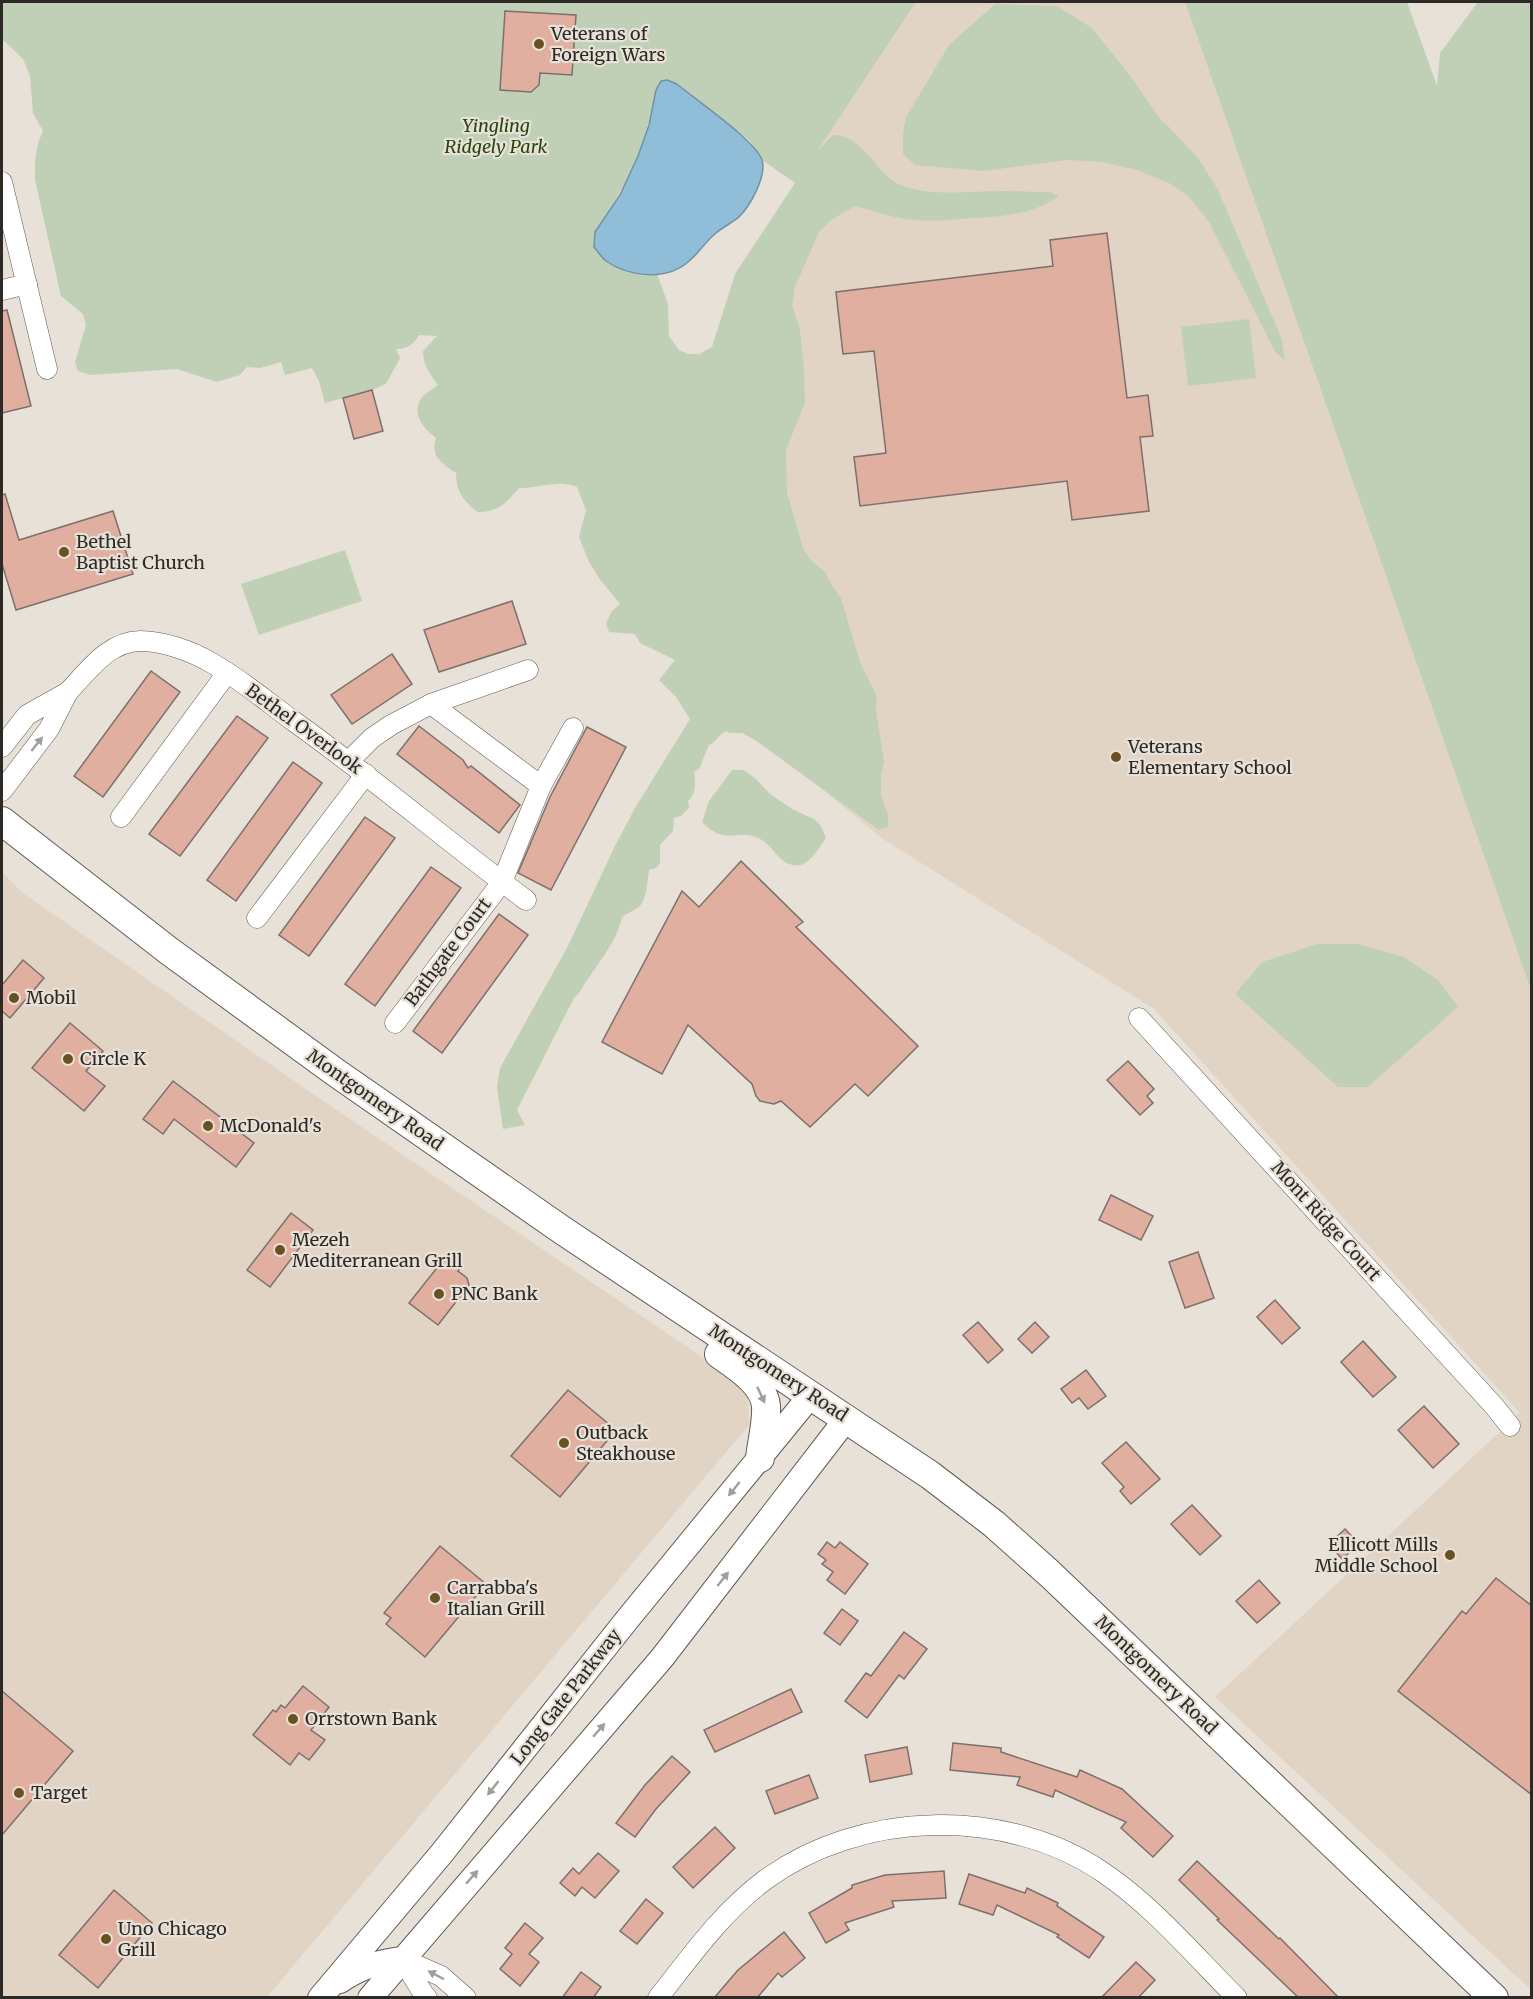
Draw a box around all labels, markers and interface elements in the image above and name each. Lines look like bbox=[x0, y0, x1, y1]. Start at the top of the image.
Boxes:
place label: Veterans of Foreign Wars bbox=[550, 22, 666, 66]
marker: Veterans of Foreign Wars bbox=[532, 37, 546, 51]
park label: Yingling Ridgely Park bbox=[445, 114, 548, 158]
place label: Bethel Baptist Church bbox=[76, 530, 205, 574]
marker: Bethel Baptist Church bbox=[57, 545, 71, 559]
street label: Bethel Overlook bbox=[241, 679, 368, 779]
place label: Veterans Elementary School bbox=[1127, 735, 1292, 779]
one-way arrow bbox=[31, 737, 43, 752]
marker: Veterans Elementary School bbox=[1109, 750, 1123, 764]
street label: Bathgate Court bbox=[399, 893, 496, 1010]
place label: Mobil bbox=[26, 986, 77, 1009]
marker: Mobil bbox=[7, 991, 21, 1005]
street label: Montgomery Road bbox=[302, 1044, 448, 1155]
place label: Circle K bbox=[80, 1047, 146, 1070]
marker: Circle K bbox=[61, 1052, 75, 1066]
place label: McDonald's bbox=[220, 1114, 322, 1137]
marker: McDonald's bbox=[201, 1119, 215, 1133]
street label: Mont Ridge Court bbox=[1267, 1156, 1386, 1285]
place label: Mezeh Mediterranean Grill bbox=[292, 1228, 463, 1272]
marker: Mezeh Mediterranean Grill bbox=[273, 1243, 287, 1257]
place label: PNC Bank bbox=[451, 1282, 538, 1305]
marker: PNC Bank bbox=[432, 1287, 446, 1301]
street label: Montgomery Road bbox=[704, 1319, 852, 1426]
one-way arrow bbox=[757, 1386, 766, 1403]
place label: Outback Steakhouse bbox=[576, 1421, 675, 1465]
marker: Outback Steakhouse bbox=[557, 1436, 571, 1450]
one-way arrow bbox=[728, 1481, 741, 1496]
place label: Ellicott Mills Middle School bbox=[1315, 1533, 1438, 1577]
marker: Ellicott Mills Middle School bbox=[1443, 1548, 1457, 1562]
one-way arrow bbox=[716, 1571, 728, 1586]
place label: Carrabba's Italian Grill bbox=[447, 1576, 546, 1620]
marker: Carrabba's Italian Grill bbox=[428, 1591, 442, 1605]
street label: Montgomery Road bbox=[1090, 1610, 1223, 1739]
street label: Long Gate Parkway bbox=[505, 1624, 626, 1769]
place label: Orrstown Bank bbox=[305, 1707, 438, 1730]
marker: Orrstown Bank bbox=[286, 1712, 300, 1726]
one-way arrow bbox=[592, 1723, 605, 1738]
place label: Target bbox=[31, 1781, 88, 1804]
one-way arrow bbox=[488, 1781, 500, 1796]
marker: Target bbox=[12, 1786, 26, 1800]
one-way arrow bbox=[465, 1870, 478, 1885]
place label: Uno Chicago Grill bbox=[118, 1917, 227, 1961]
marker: Uno Chicago Grill bbox=[99, 1932, 113, 1946]
one-way arrow bbox=[427, 1970, 444, 1980]

